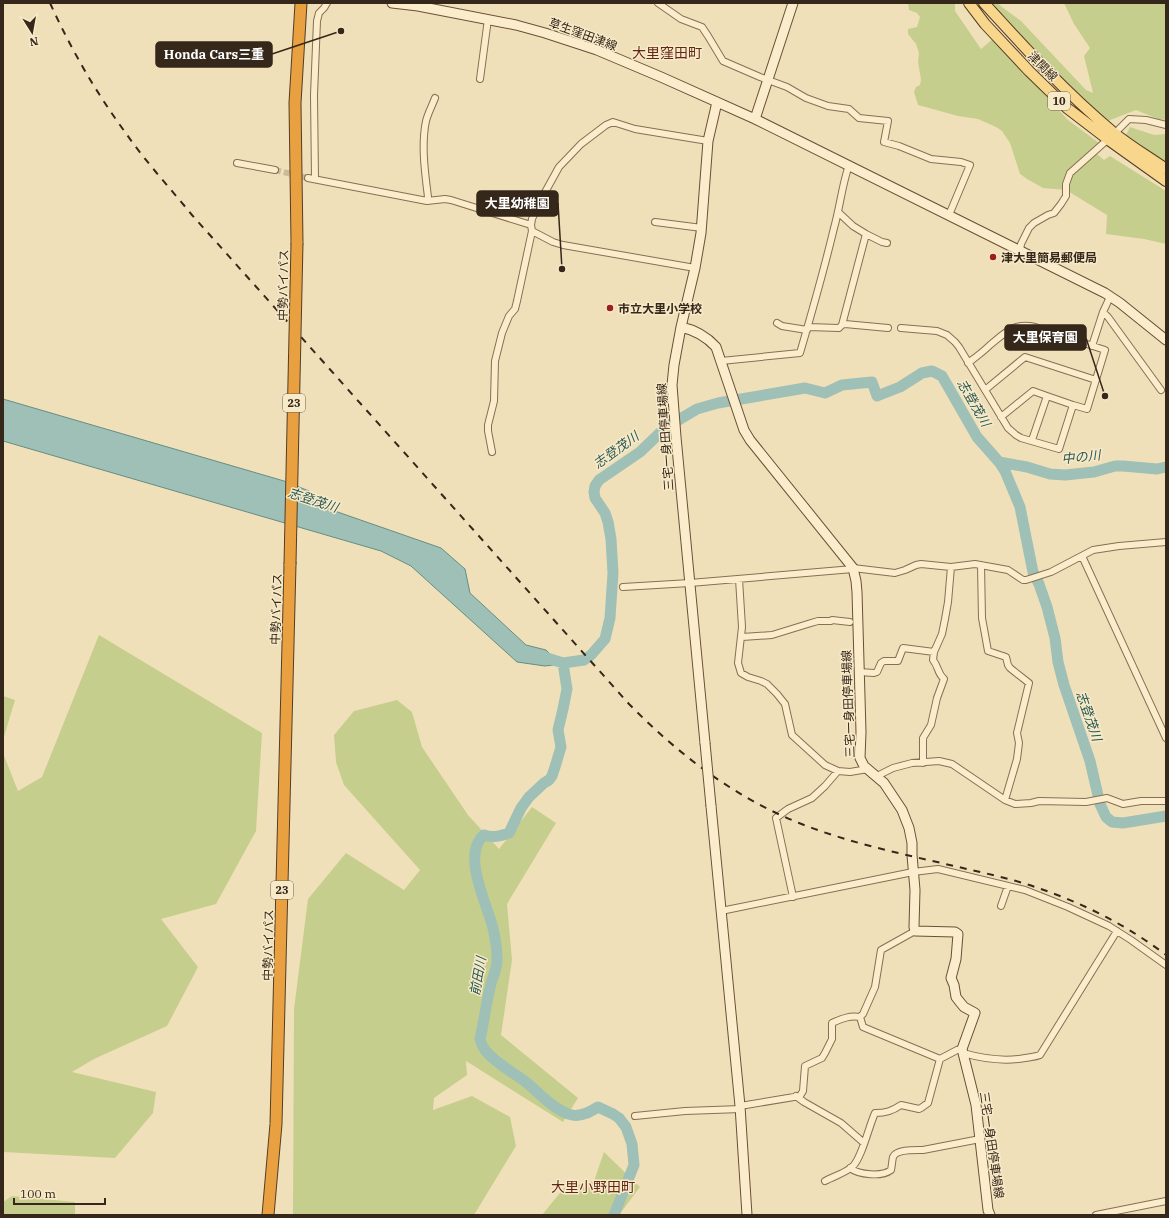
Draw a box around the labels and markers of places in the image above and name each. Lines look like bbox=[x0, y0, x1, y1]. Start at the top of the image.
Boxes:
callout: Honda Cars三重 bbox=[156, 42, 272, 67]
callout: 大里幼稚園 bbox=[477, 191, 558, 216]
place label: 津大里簡易郵便局 bbox=[1001, 250, 1097, 265]
marker: 津大里簡易郵便局 bbox=[988, 252, 998, 262]
place label: 市立大里小学校 bbox=[618, 301, 702, 316]
marker: 市立大里小学校 bbox=[605, 303, 615, 313]
callout: 大里保育園 bbox=[1005, 325, 1086, 350]

